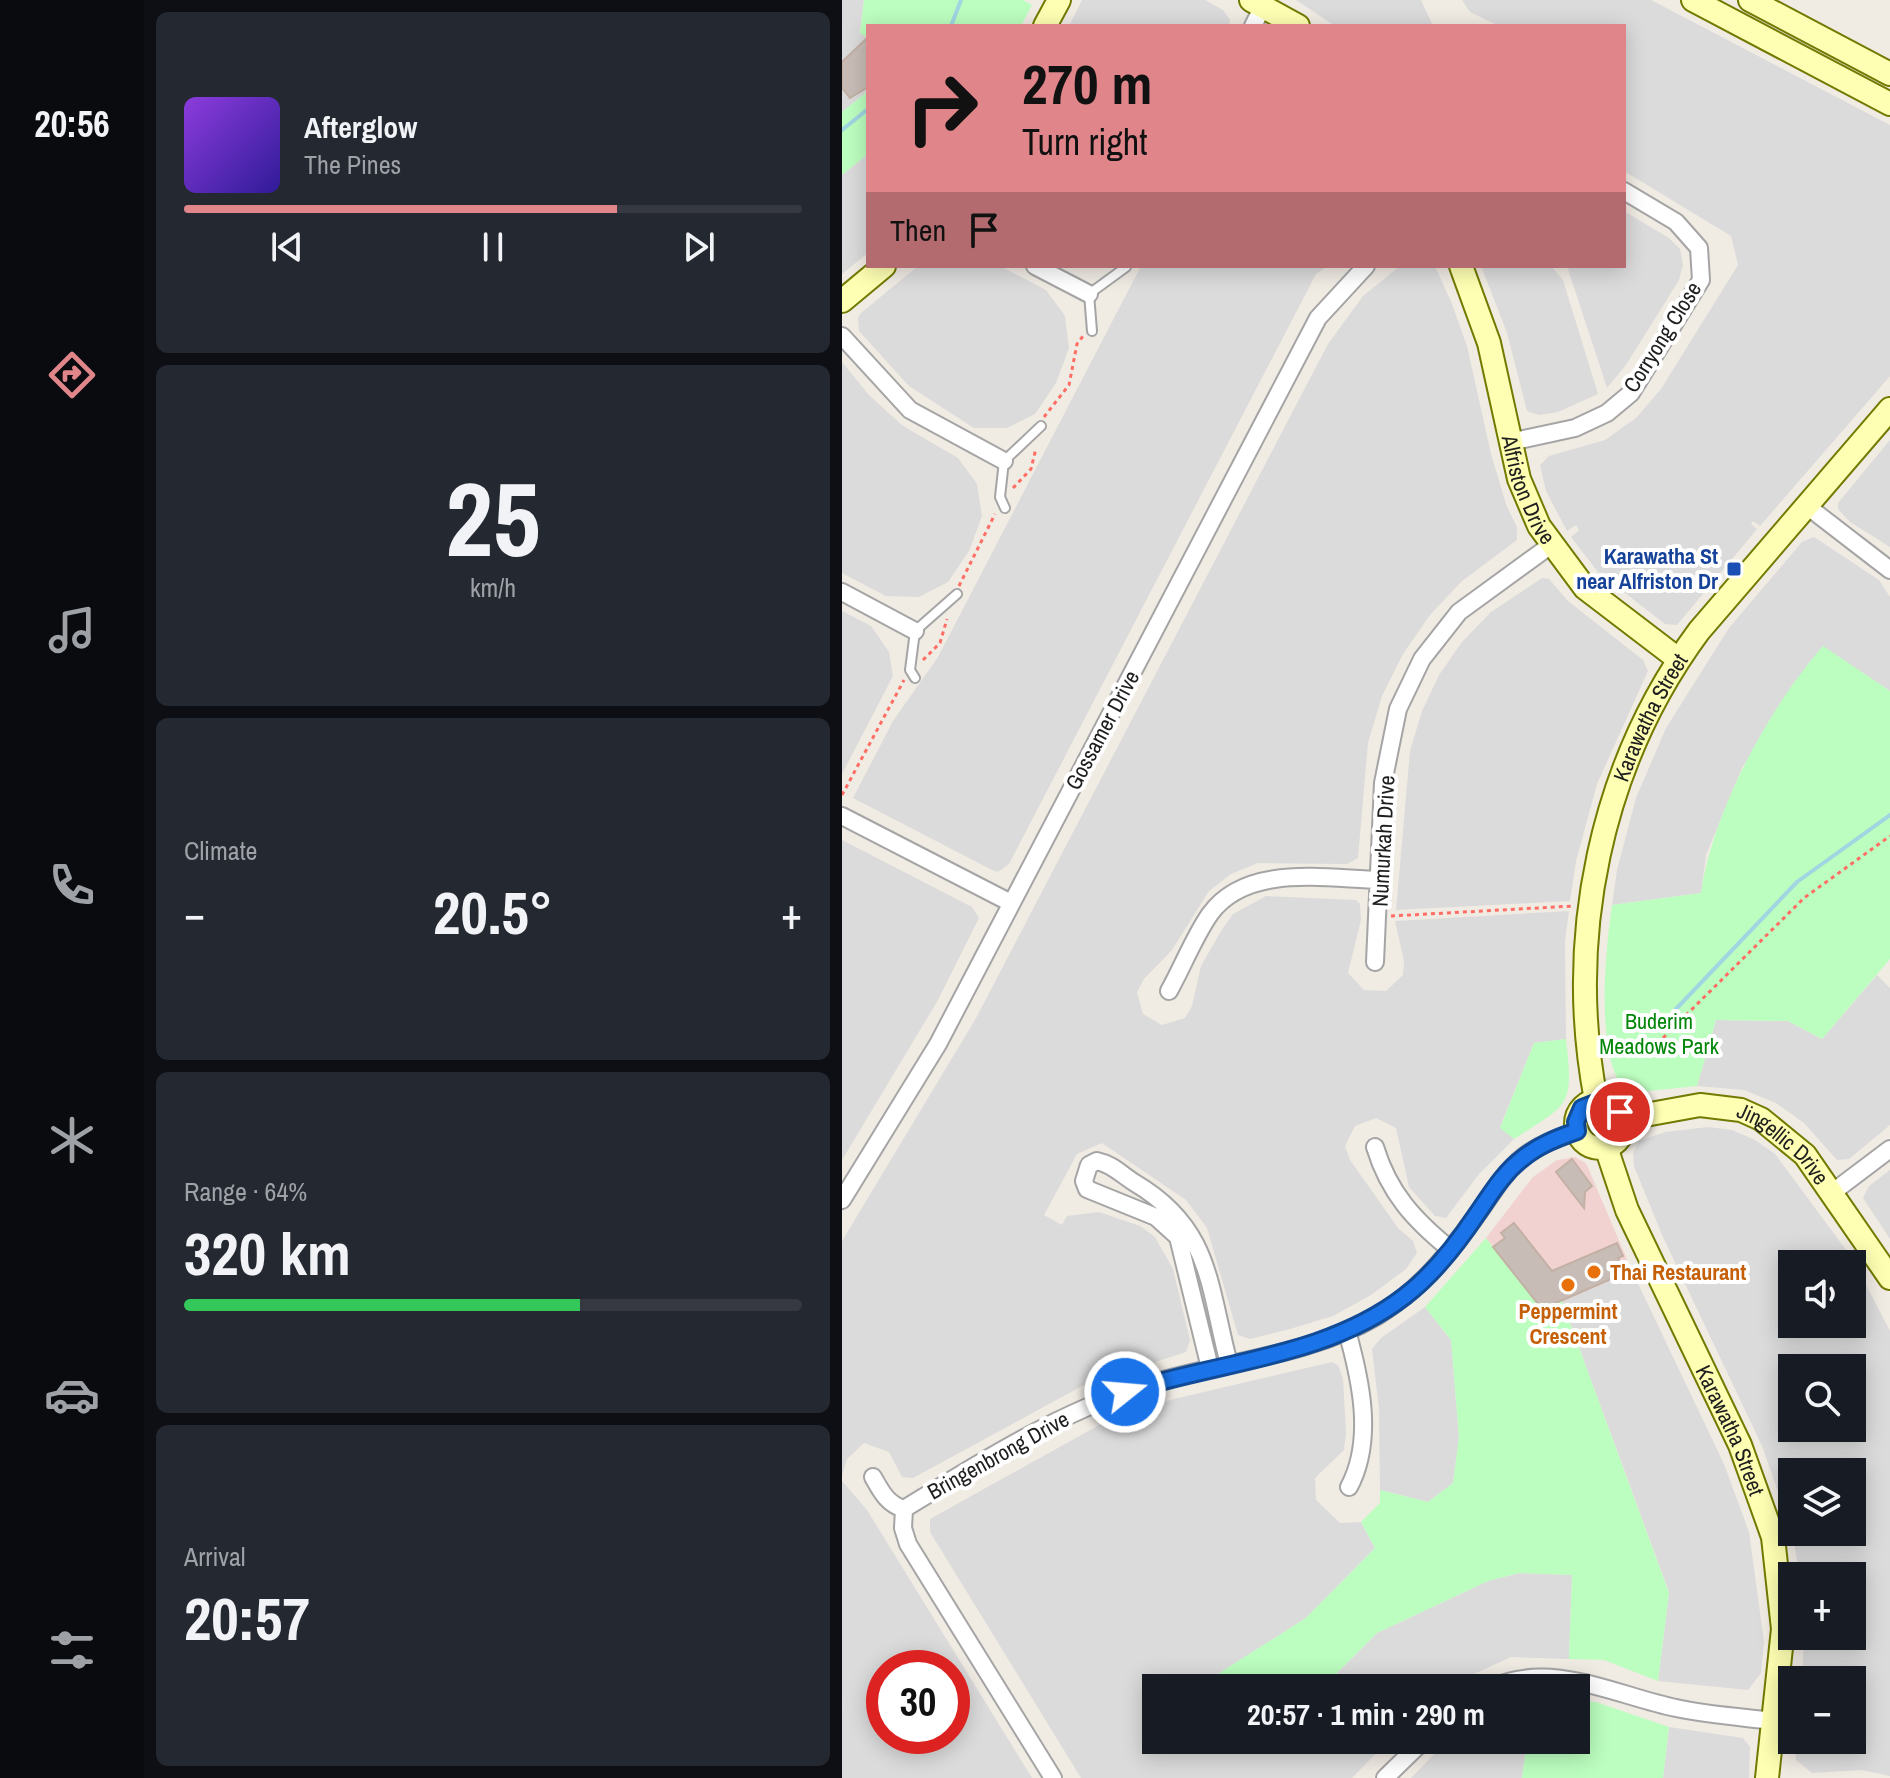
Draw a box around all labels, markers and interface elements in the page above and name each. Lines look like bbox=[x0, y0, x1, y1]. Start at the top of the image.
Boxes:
text: 270 m bbox=[1022, 46, 1152, 121]
icon: right bbox=[890, 56, 994, 160]
text: 20:56 bbox=[34, 100, 110, 148]
text: Afterglow bbox=[304, 107, 417, 147]
text: Turn right bbox=[1022, 118, 1147, 166]
text: The Pines bbox=[304, 147, 401, 182]
icon: arrive bbox=[962, 208, 1006, 252]
text: Then bbox=[890, 210, 946, 250]
icon: previous bbox=[265, 225, 309, 269]
icon: pause bbox=[471, 225, 515, 269]
icon: next bbox=[677, 225, 721, 269]
street label: Corryong Close bbox=[1616, 276, 1708, 398]
icon: directions bbox=[44, 347, 100, 403]
street label: Alfriston Drive bbox=[1495, 431, 1562, 550]
text: 25 bbox=[446, 448, 540, 588]
place label: Karawatha St near Alfriston Dr bbox=[1576, 541, 1718, 596]
marker: Karawatha St near Alfriston Dr bbox=[1725, 560, 1743, 578]
text: km/h bbox=[470, 570, 516, 605]
icon: music bbox=[44, 602, 100, 658]
street label: Karawatha Street bbox=[1606, 647, 1694, 786]
street label: Gossamer Drive bbox=[1058, 665, 1146, 795]
street label: Numurkah Drive bbox=[1365, 775, 1401, 907]
text: Climate bbox=[184, 833, 257, 868]
icon: phone bbox=[44, 857, 100, 913]
text: 20.5° bbox=[433, 872, 553, 953]
text: − bbox=[184, 883, 205, 943]
text: + bbox=[781, 883, 802, 943]
park label: Buderim Meadows Park bbox=[1599, 1006, 1720, 1061]
pin bbox=[1586, 1078, 1654, 1146]
icon: arrive bbox=[1598, 1090, 1642, 1134]
street label: Jingellic Drive bbox=[1732, 1095, 1836, 1191]
icon: climate bbox=[44, 1112, 100, 1168]
text: Range · 64% bbox=[184, 1174, 307, 1209]
text: 320 km bbox=[184, 1213, 351, 1294]
map controls bbox=[1778, 1250, 1866, 1754]
button: sound bbox=[1778, 1250, 1866, 1338]
place label: Thai Restaurant bbox=[1610, 1257, 1746, 1287]
marker: Thai Restaurant bbox=[1585, 1263, 1603, 1281]
marker: Peppermint Crescent bbox=[1559, 1276, 1577, 1294]
place label: Peppermint Crescent bbox=[1518, 1296, 1618, 1351]
position arrow bbox=[1083, 1350, 1167, 1434]
button: search bbox=[1778, 1354, 1866, 1442]
street label: Karawatha Street bbox=[1689, 1360, 1772, 1500]
icon: car bbox=[44, 1367, 100, 1423]
street label: Bringenbrong Drive bbox=[922, 1404, 1074, 1506]
button: layers bbox=[1778, 1458, 1866, 1546]
text: Arrival bbox=[184, 1539, 246, 1574]
button: + bbox=[1778, 1562, 1866, 1650]
text: 20:57 bbox=[184, 1578, 310, 1659]
icon: filters bbox=[44, 1622, 100, 1678]
speed limit sign: 30 bbox=[866, 1650, 970, 1754]
button: − bbox=[1778, 1666, 1866, 1754]
text: 20:57 · 1 min · 290 m bbox=[1247, 1694, 1485, 1734]

